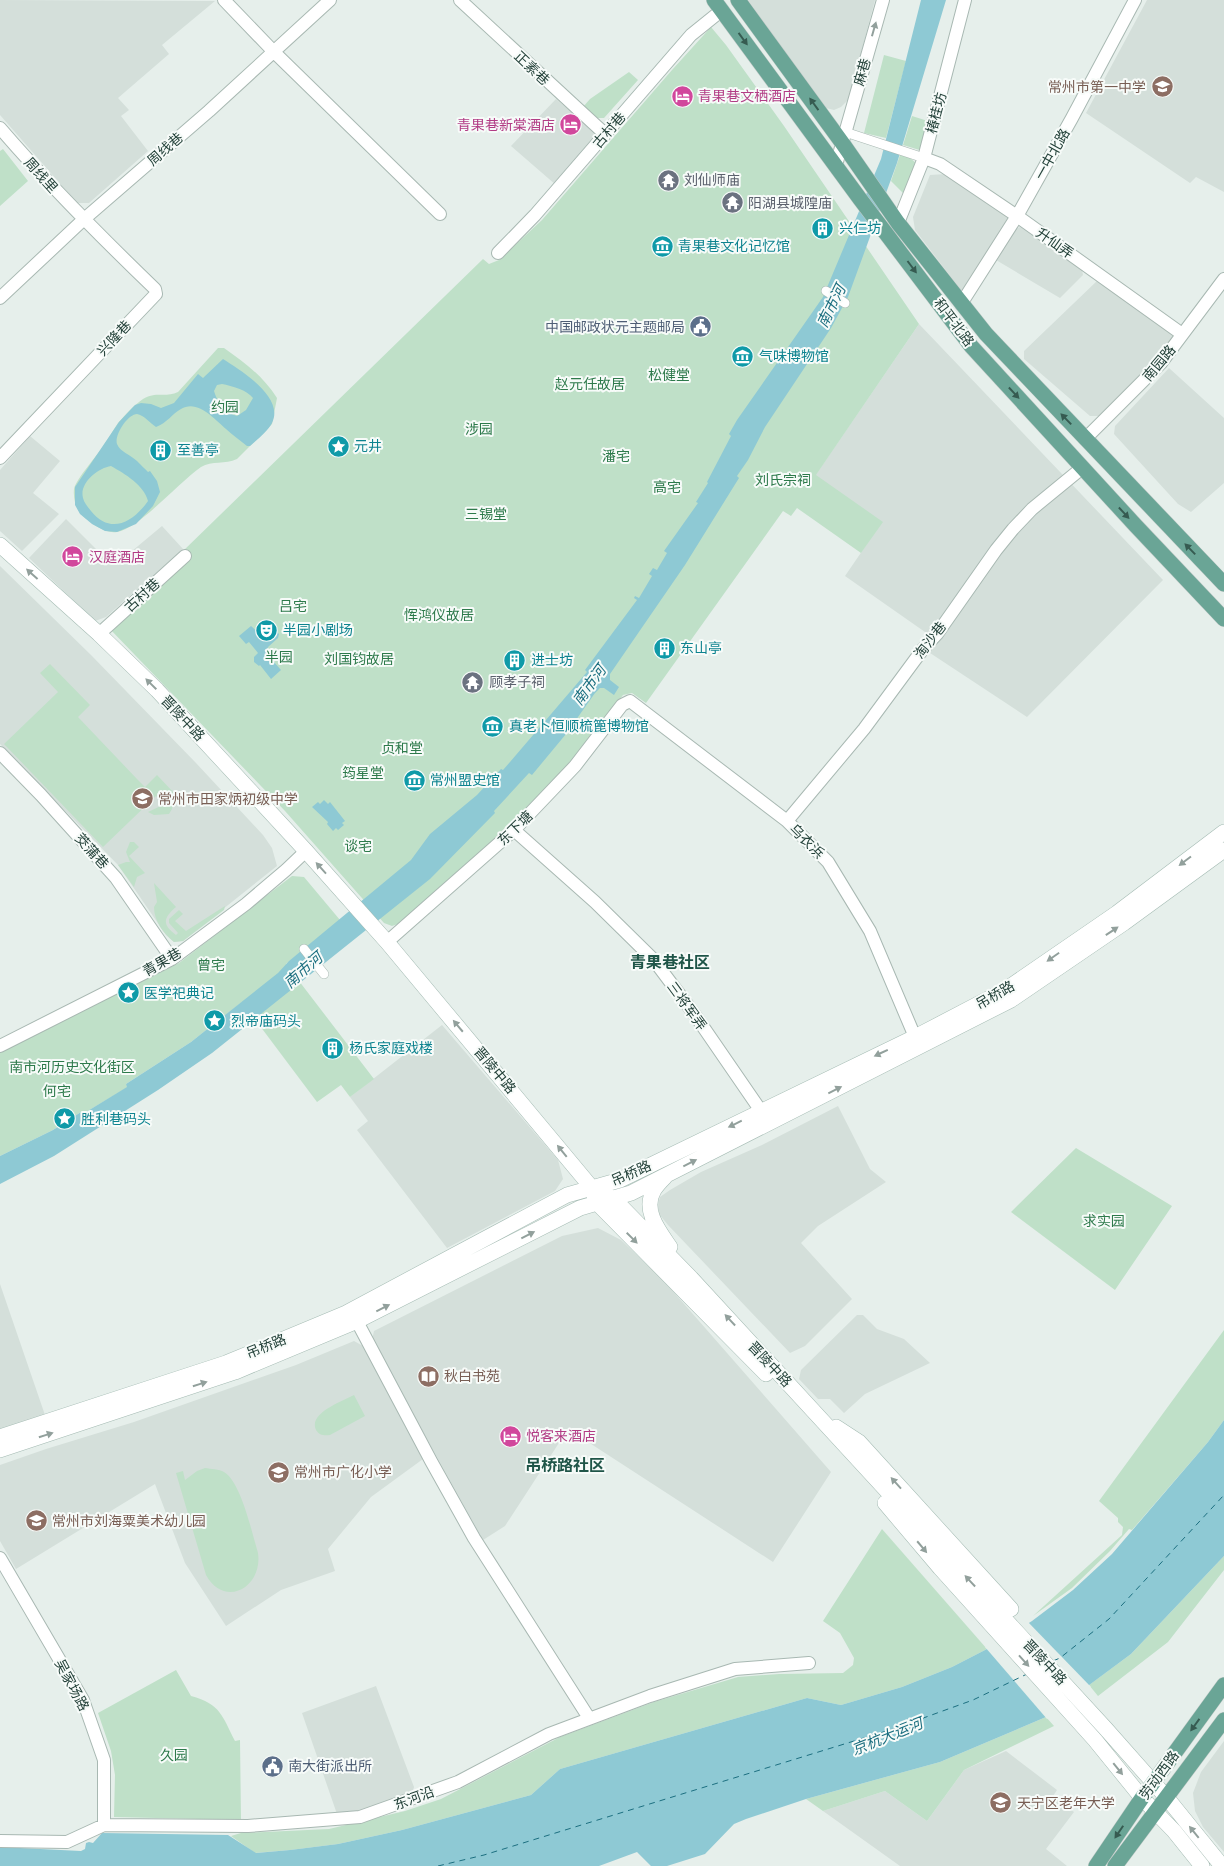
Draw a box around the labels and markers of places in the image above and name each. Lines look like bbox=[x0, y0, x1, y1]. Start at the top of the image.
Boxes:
school or university icon: 常州市第一中学 bbox=[1150, 75, 1174, 99]
place label: 常州市第一中学 bbox=[1048, 79, 1146, 95]
hotel icon: 青果巷文栖酒店 bbox=[670, 84, 694, 108]
place label: 青果巷文栖酒店 bbox=[698, 88, 796, 104]
hotel icon: 青果巷新棠酒店 bbox=[559, 113, 583, 137]
place label: 青果巷新棠酒店 bbox=[457, 117, 555, 133]
temple icon: 刘仙师庙 bbox=[656, 168, 680, 192]
place label: 刘仙师庙 bbox=[684, 172, 740, 188]
temple icon: 阳湖县城隍庙 bbox=[720, 191, 744, 215]
place label: 阳湖县城隍庙 bbox=[748, 195, 832, 211]
building icon: 兴仁坊 bbox=[811, 216, 835, 240]
place label: 兴仁坊 bbox=[839, 220, 881, 236]
museum icon: 青果巷文化记忆馆 bbox=[650, 234, 674, 258]
place label: 青果巷文化记忆馆 bbox=[678, 238, 790, 254]
public building icon: 中国邮政状元主题邮局 bbox=[689, 315, 713, 339]
place label: 中国邮政状元主题邮局 bbox=[545, 319, 685, 335]
museum icon: 气味博物馆 bbox=[731, 344, 755, 368]
place label: 气味博物馆 bbox=[759, 348, 829, 364]
place icon: 元井 bbox=[326, 434, 350, 458]
building icon: 至善亭 bbox=[149, 438, 173, 462]
place label: 元井 bbox=[354, 438, 382, 454]
place label: 至善亭 bbox=[177, 442, 219, 458]
hotel icon: 汉庭酒店 bbox=[61, 545, 85, 569]
place label: 汉庭酒店 bbox=[89, 549, 145, 565]
theatre icon: 半园小剧场 bbox=[255, 618, 279, 642]
place label: 半园小剧场 bbox=[283, 622, 353, 638]
building icon: 东山亭 bbox=[652, 636, 676, 660]
place label: 东山亭 bbox=[680, 640, 722, 656]
building icon: 进士坊 bbox=[503, 648, 527, 672]
place label: 进士坊 bbox=[531, 652, 573, 668]
temple icon: 顾孝子祠 bbox=[461, 670, 485, 694]
place label: 顾孝子祠 bbox=[489, 674, 545, 690]
museum icon: 真老卜恒顺梳篦博物馆 bbox=[481, 714, 505, 738]
place label: 真老卜恒顺梳篦博物馆 bbox=[509, 718, 649, 734]
museum icon: 常州盟史馆 bbox=[402, 768, 426, 792]
place label: 常州盟史馆 bbox=[430, 772, 500, 788]
school or university icon: 常州市田家炳初级中学 bbox=[130, 787, 154, 811]
place label: 常州市田家炳初级中学 bbox=[158, 791, 298, 807]
place icon: 医学祀典记 bbox=[116, 981, 140, 1005]
place label: 医学祀典记 bbox=[144, 985, 214, 1001]
place icon: 烈帝庙码头 bbox=[203, 1009, 227, 1033]
place label: 烈帝庙码头 bbox=[231, 1013, 301, 1029]
building icon: 杨氏家庭戏楼 bbox=[321, 1036, 345, 1060]
place label: 杨氏家庭戏楼 bbox=[349, 1040, 433, 1056]
place icon: 胜利巷码头 bbox=[53, 1107, 77, 1131]
place label: 胜利巷码头 bbox=[81, 1111, 151, 1127]
library icon: 秋白书苑 bbox=[416, 1364, 440, 1388]
place label: 秋白书苑 bbox=[444, 1368, 500, 1384]
hotel icon: 悦客来酒店 bbox=[498, 1424, 522, 1448]
place label: 悦客来酒店 bbox=[526, 1428, 596, 1444]
school or university icon: 常州市广化小学 bbox=[266, 1460, 290, 1484]
place label: 常州市广化小学 bbox=[294, 1464, 392, 1480]
school or university icon: 常州市刘海粟美术幼儿园 bbox=[24, 1509, 48, 1533]
place label: 常州市刘海粟美术幼儿园 bbox=[52, 1513, 206, 1529]
public building icon: 南大街派出所 bbox=[260, 1754, 284, 1778]
place label: 南大街派出所 bbox=[288, 1758, 372, 1774]
school or university icon: 天宁区老年大学 bbox=[989, 1791, 1013, 1815]
place label: 天宁区老年大学 bbox=[1017, 1795, 1115, 1811]

